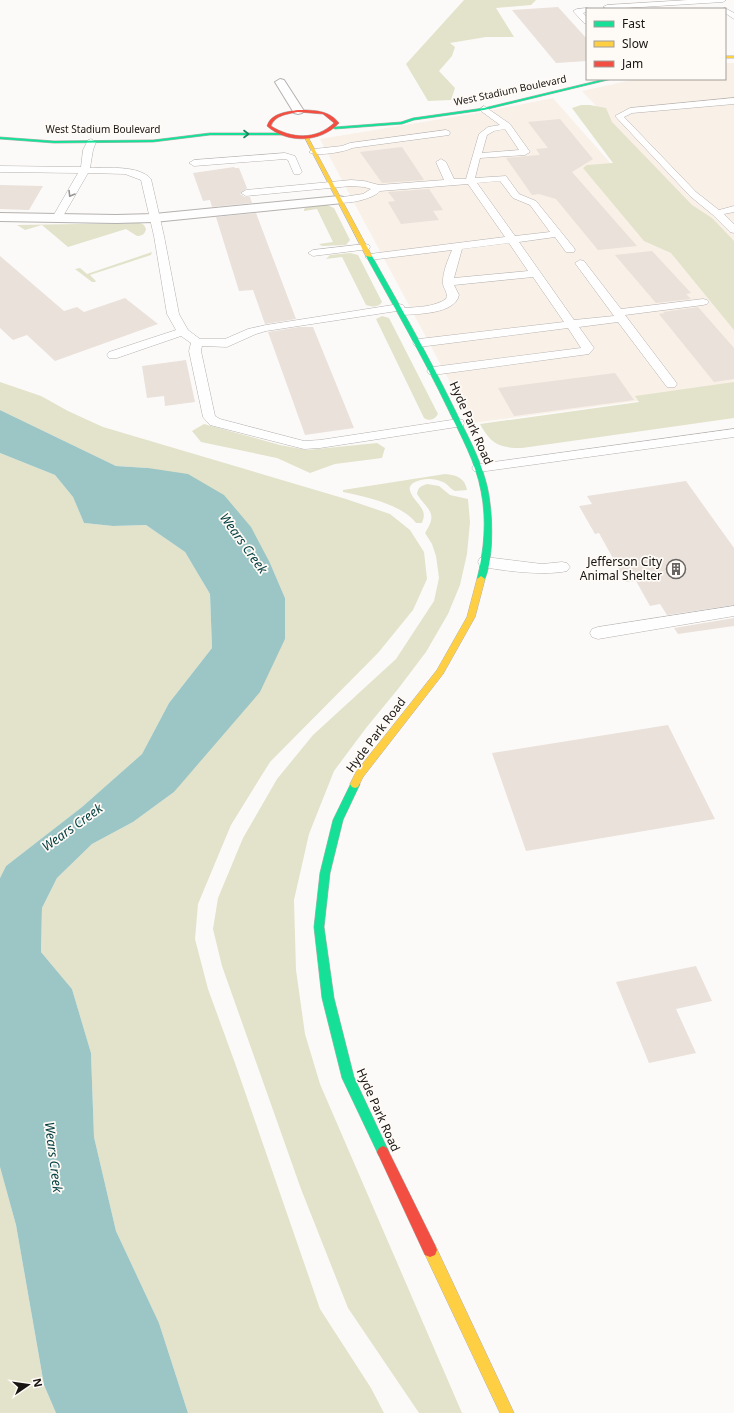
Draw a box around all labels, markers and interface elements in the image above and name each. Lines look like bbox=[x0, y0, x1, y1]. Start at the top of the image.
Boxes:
legend bbox=[586, 8, 726, 80]
text: Fast bbox=[622, 15, 646, 32]
text: Slow bbox=[622, 35, 649, 52]
text: Jam bbox=[621, 55, 643, 72]
street label: West Stadium Boulevard bbox=[452, 71, 568, 109]
street label: West Stadium Boulevard bbox=[46, 122, 160, 136]
one-way arrow bbox=[243, 130, 249, 138]
one-way arrow bbox=[69, 190, 76, 197]
street label: Hyde Park Road bbox=[445, 378, 497, 467]
water label: Wears Creek bbox=[216, 509, 272, 577]
place label: Jefferson City Animal Shelter bbox=[580, 553, 663, 584]
building icon: Jefferson City Animal Shelter bbox=[665, 558, 687, 580]
street label: Hyde Park Road bbox=[342, 694, 409, 776]
water label: Wears Creek bbox=[38, 799, 106, 855]
street label: Hyde Park Road bbox=[352, 1065, 404, 1154]
water label: Wears Creek bbox=[41, 1121, 67, 1194]
north arrow bbox=[8, 1365, 48, 1405]
text: N bbox=[30, 1377, 47, 1389]

